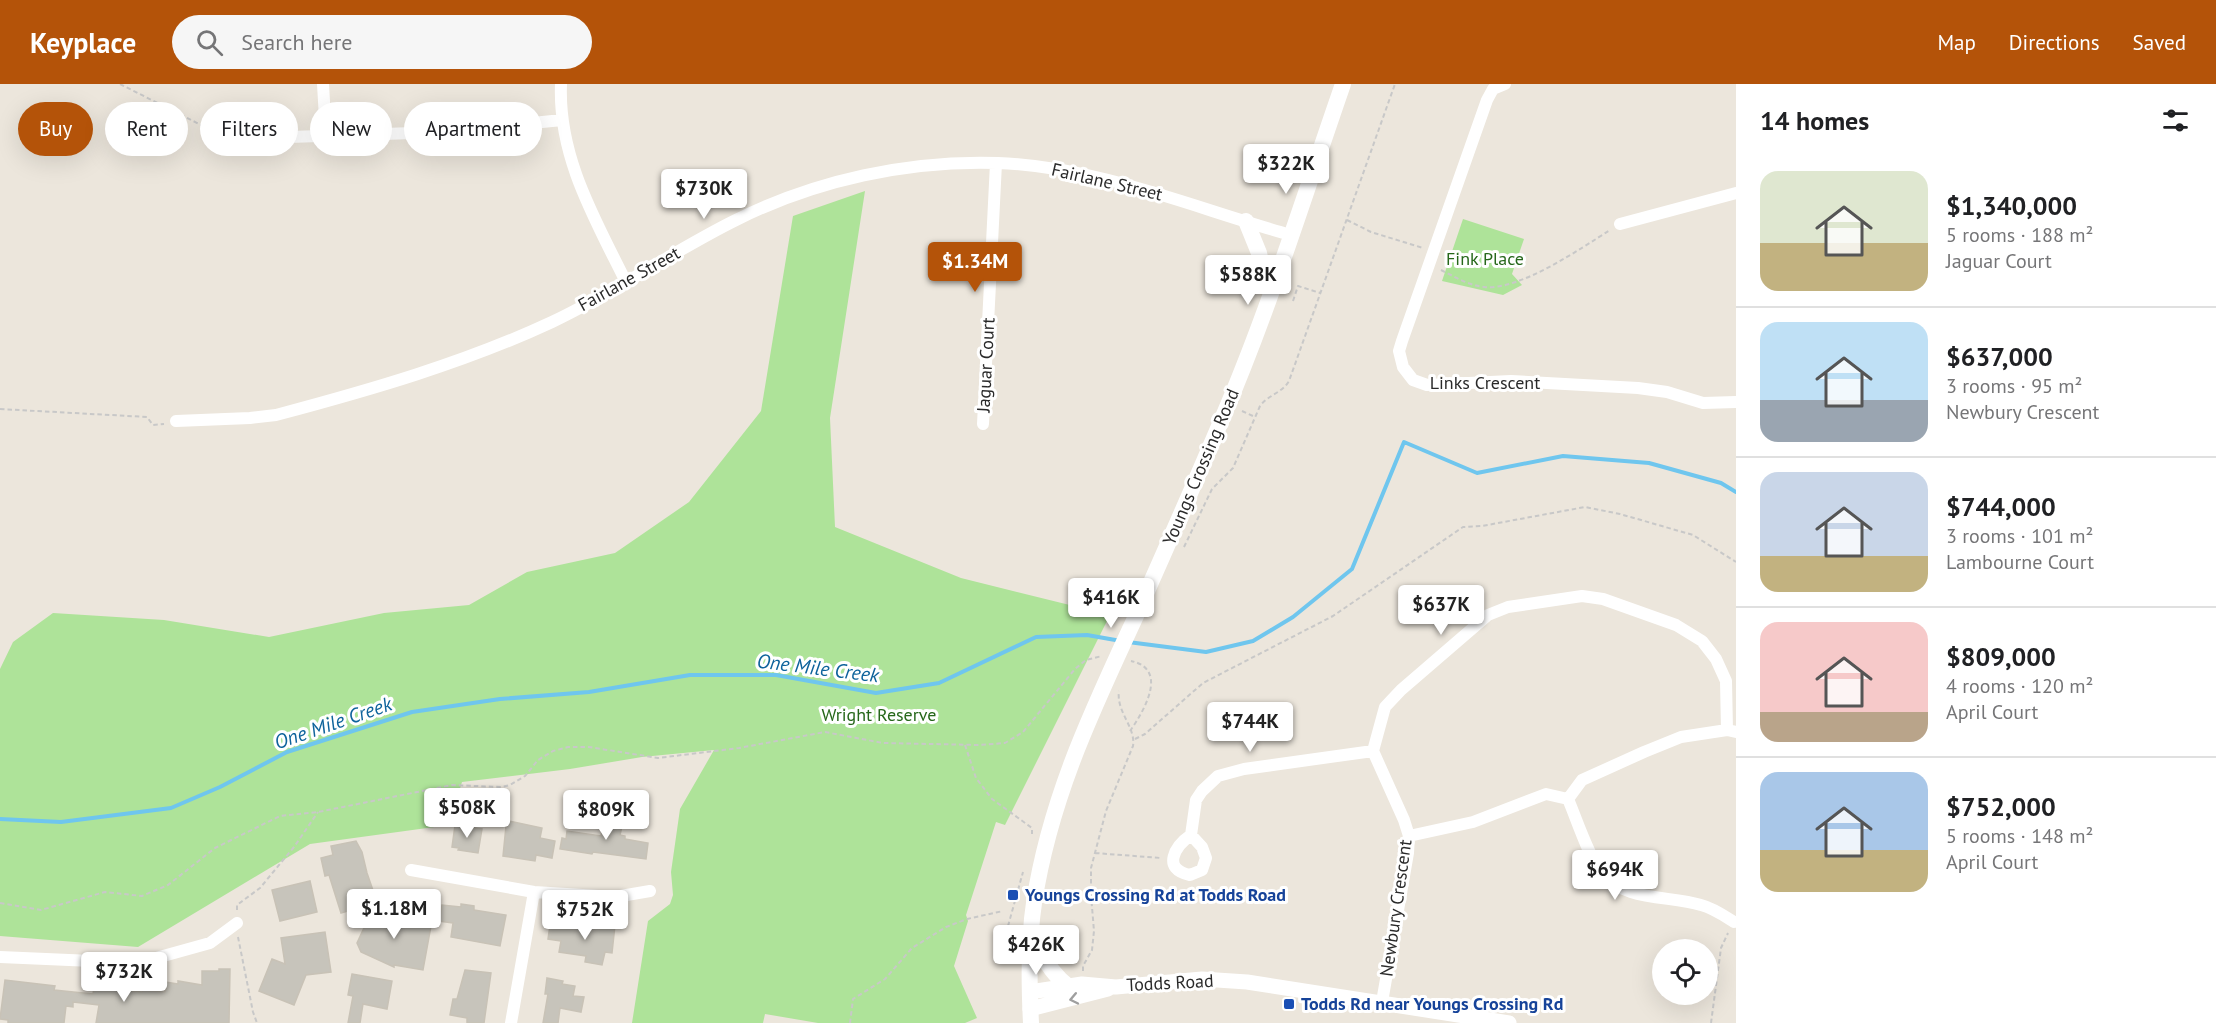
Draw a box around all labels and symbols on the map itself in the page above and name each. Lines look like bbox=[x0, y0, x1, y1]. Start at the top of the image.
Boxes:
pin: $322K bbox=[1244, 144, 1328, 195]
street label: Fairlane Street bbox=[1049, 158, 1165, 205]
pin: $730K bbox=[662, 169, 746, 220]
street label: Fairlane Street bbox=[574, 241, 684, 316]
pin: $1.34M bbox=[926, 242, 1024, 293]
park label: Fink Place bbox=[1446, 247, 1524, 270]
pin: $588K bbox=[1206, 255, 1290, 306]
street label: Jaguar Court bbox=[971, 317, 999, 414]
street label: Links Crescent bbox=[1430, 371, 1540, 394]
street label: Youngs Crossing Road bbox=[1157, 385, 1244, 549]
pin: $416K bbox=[1069, 578, 1153, 629]
pin: $637K bbox=[1399, 585, 1483, 636]
water label: One Mile Creek bbox=[756, 648, 881, 688]
water label: One Mile Creek bbox=[271, 690, 396, 755]
pin: $744K bbox=[1208, 702, 1292, 753]
park label: Wright Reserve bbox=[822, 703, 936, 726]
pin: $508K bbox=[425, 788, 509, 839]
pin: $809K bbox=[564, 790, 648, 841]
street label: Newbury Crescent bbox=[1375, 838, 1416, 978]
pin: $694K bbox=[1573, 850, 1657, 901]
place label: Youngs Crossing Rd at Todds Road bbox=[1024, 883, 1286, 906]
marker: Youngs Crossing Rd at Todds Road bbox=[1006, 888, 1020, 902]
pin: $1.18M bbox=[345, 889, 443, 940]
pin: $752K bbox=[543, 890, 627, 941]
pin: $426K bbox=[994, 925, 1078, 976]
pin: $732K bbox=[82, 952, 166, 1003]
street label: Todds Road bbox=[1126, 969, 1214, 996]
one-way arrow bbox=[1069, 992, 1079, 1005]
place label: Todds Rd near Youngs Crossing Rd bbox=[1301, 992, 1563, 1015]
marker: Todds Rd near Youngs Crossing Rd bbox=[1282, 997, 1296, 1011]

